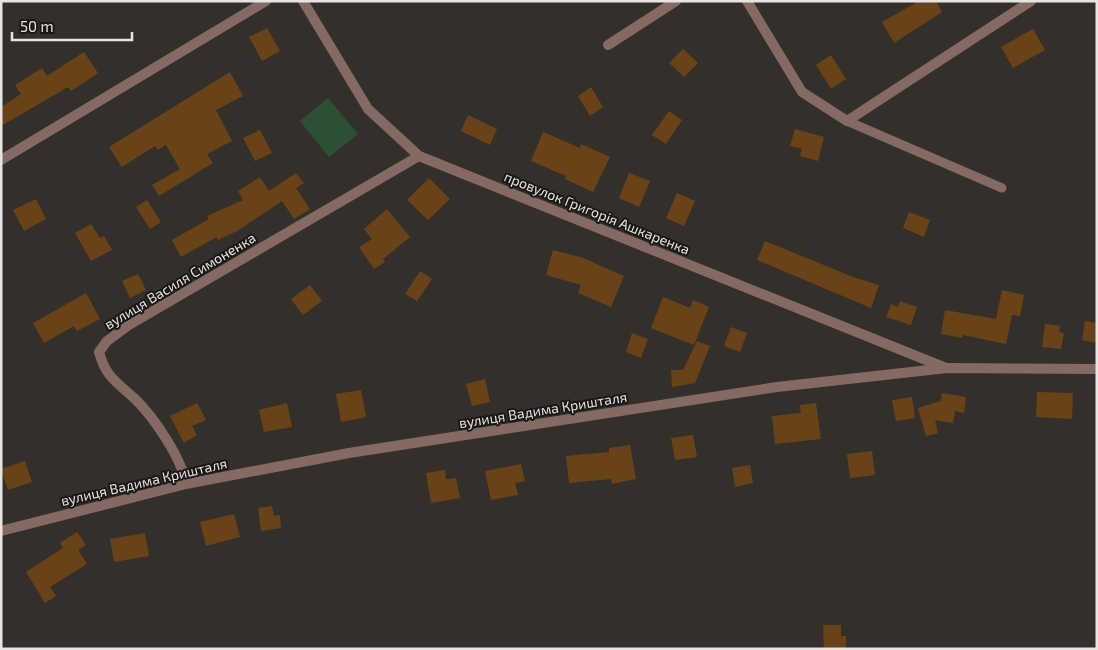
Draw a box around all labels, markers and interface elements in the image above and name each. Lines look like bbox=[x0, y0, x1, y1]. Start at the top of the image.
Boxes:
scale bar bbox=[12, 10, 132, 42]
text: 50 m bbox=[20, 17, 54, 35]
street label: провулок Григорія Ашкаренка bbox=[502, 167, 692, 258]
street label: вулиця Василя Симоненка bbox=[101, 229, 259, 333]
street label: вулиця Вадима Кришталя bbox=[458, 388, 628, 431]
street label: вулиця Вадима Кришталя bbox=[59, 454, 229, 509]

